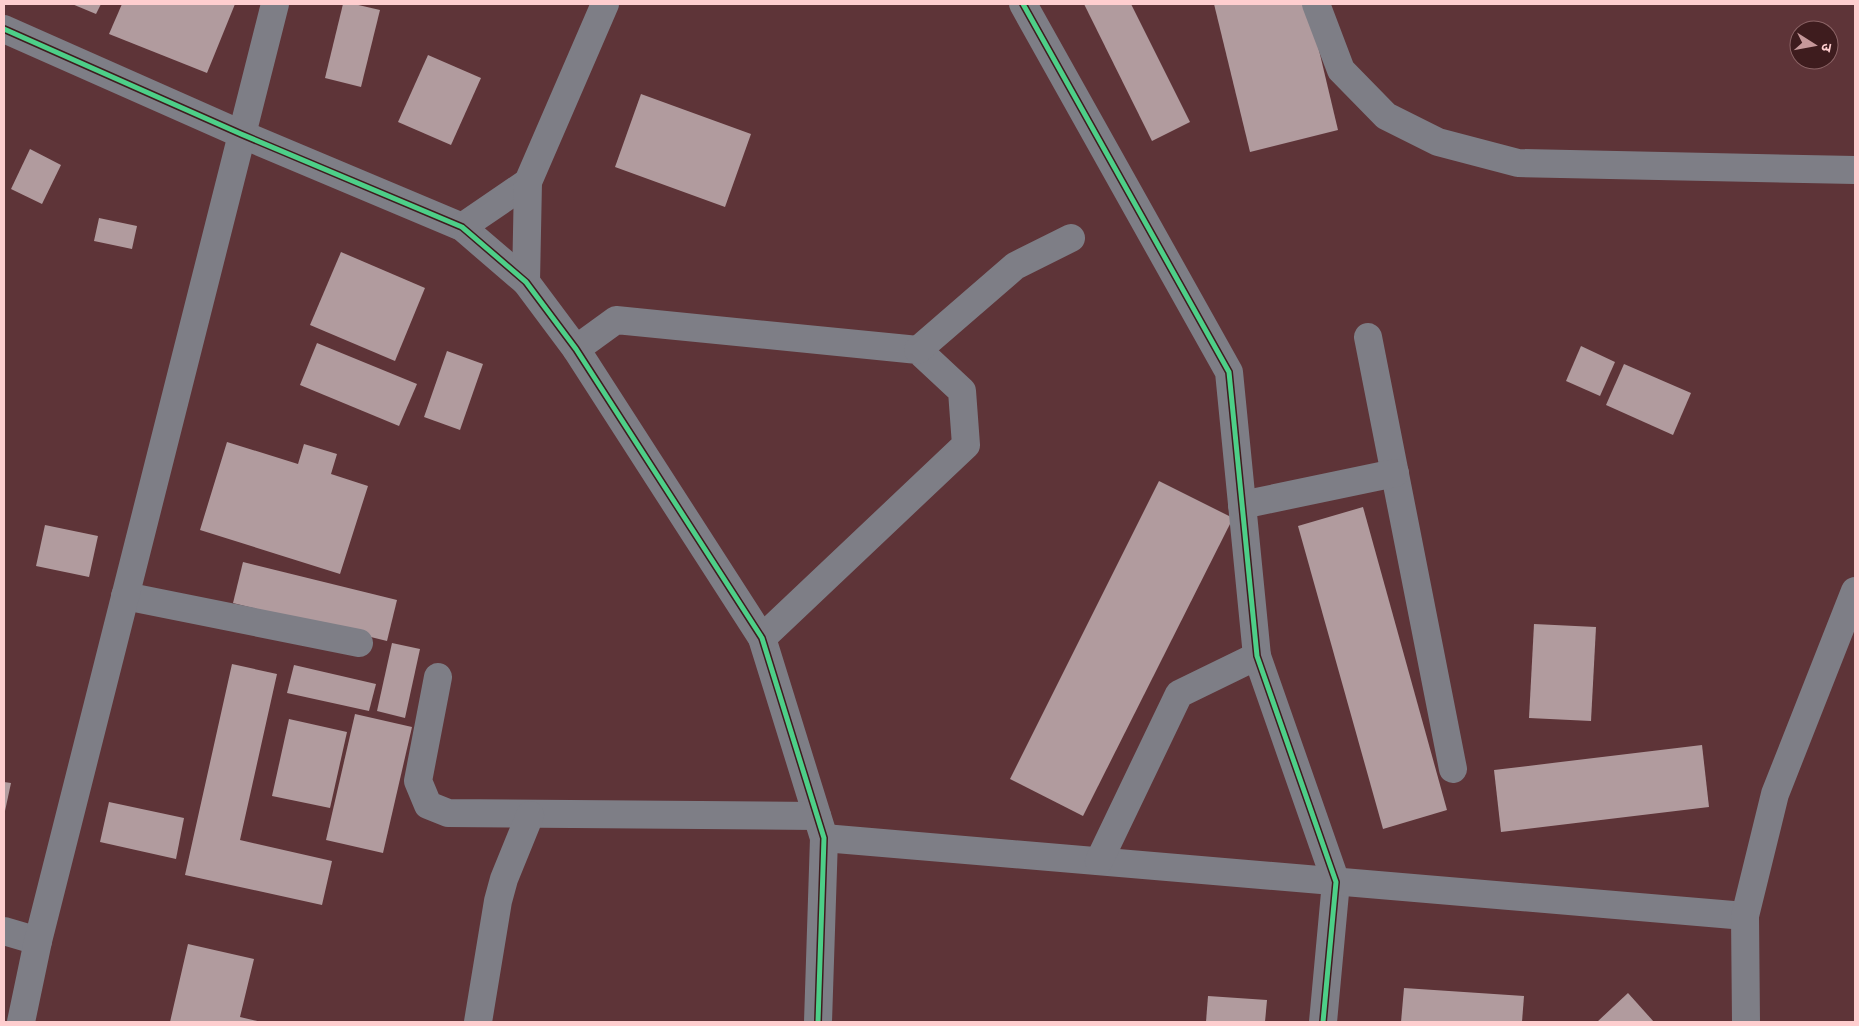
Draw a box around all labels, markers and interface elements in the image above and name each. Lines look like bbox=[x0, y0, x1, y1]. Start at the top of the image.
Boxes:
north arrow bbox=[1789, 20, 1839, 70]
text: उ bbox=[1817, 42, 1836, 54]

